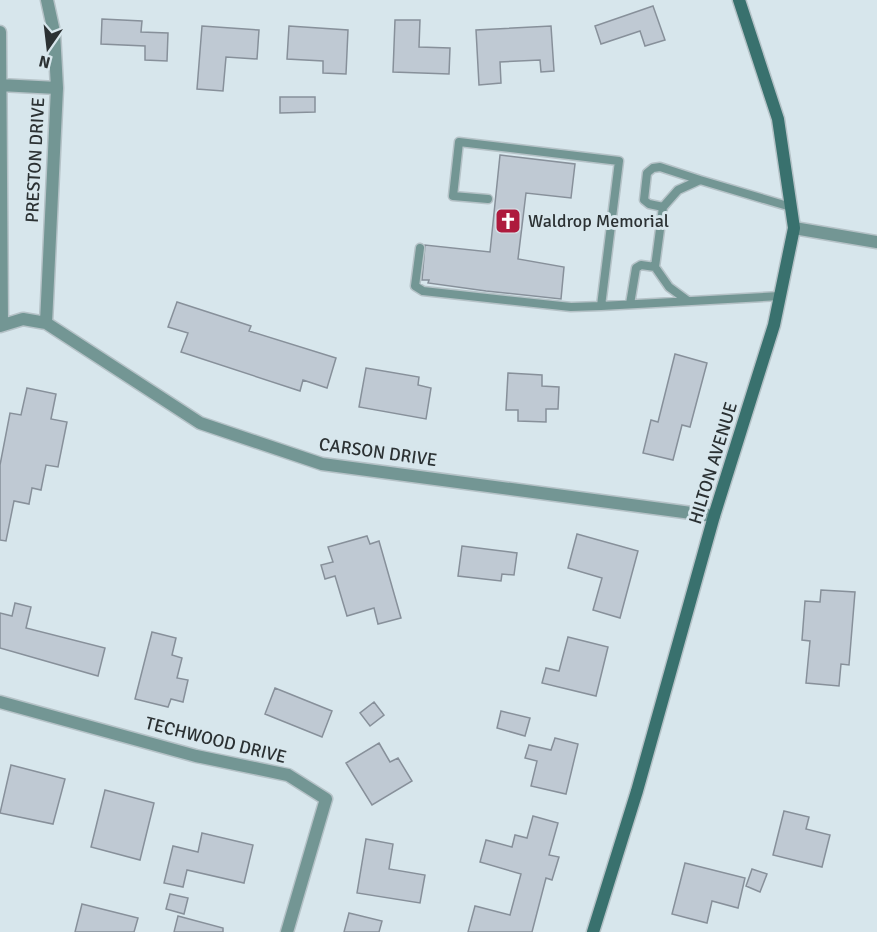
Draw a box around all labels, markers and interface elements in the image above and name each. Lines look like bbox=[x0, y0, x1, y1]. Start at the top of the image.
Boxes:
north arrow bbox=[18, 18, 78, 78]
text: N bbox=[37, 51, 52, 73]
street label: PRESTON DRIVE bbox=[21, 97, 49, 223]
church icon: Waldrop Memorial bbox=[493, 206, 523, 236]
place label: Waldrop Memorial bbox=[528, 210, 669, 232]
street label: HILTON AVENUE bbox=[684, 399, 742, 527]
street label: CARSON DRIVE bbox=[318, 433, 438, 471]
street label: TECHWOOD DRIVE bbox=[143, 712, 289, 768]

